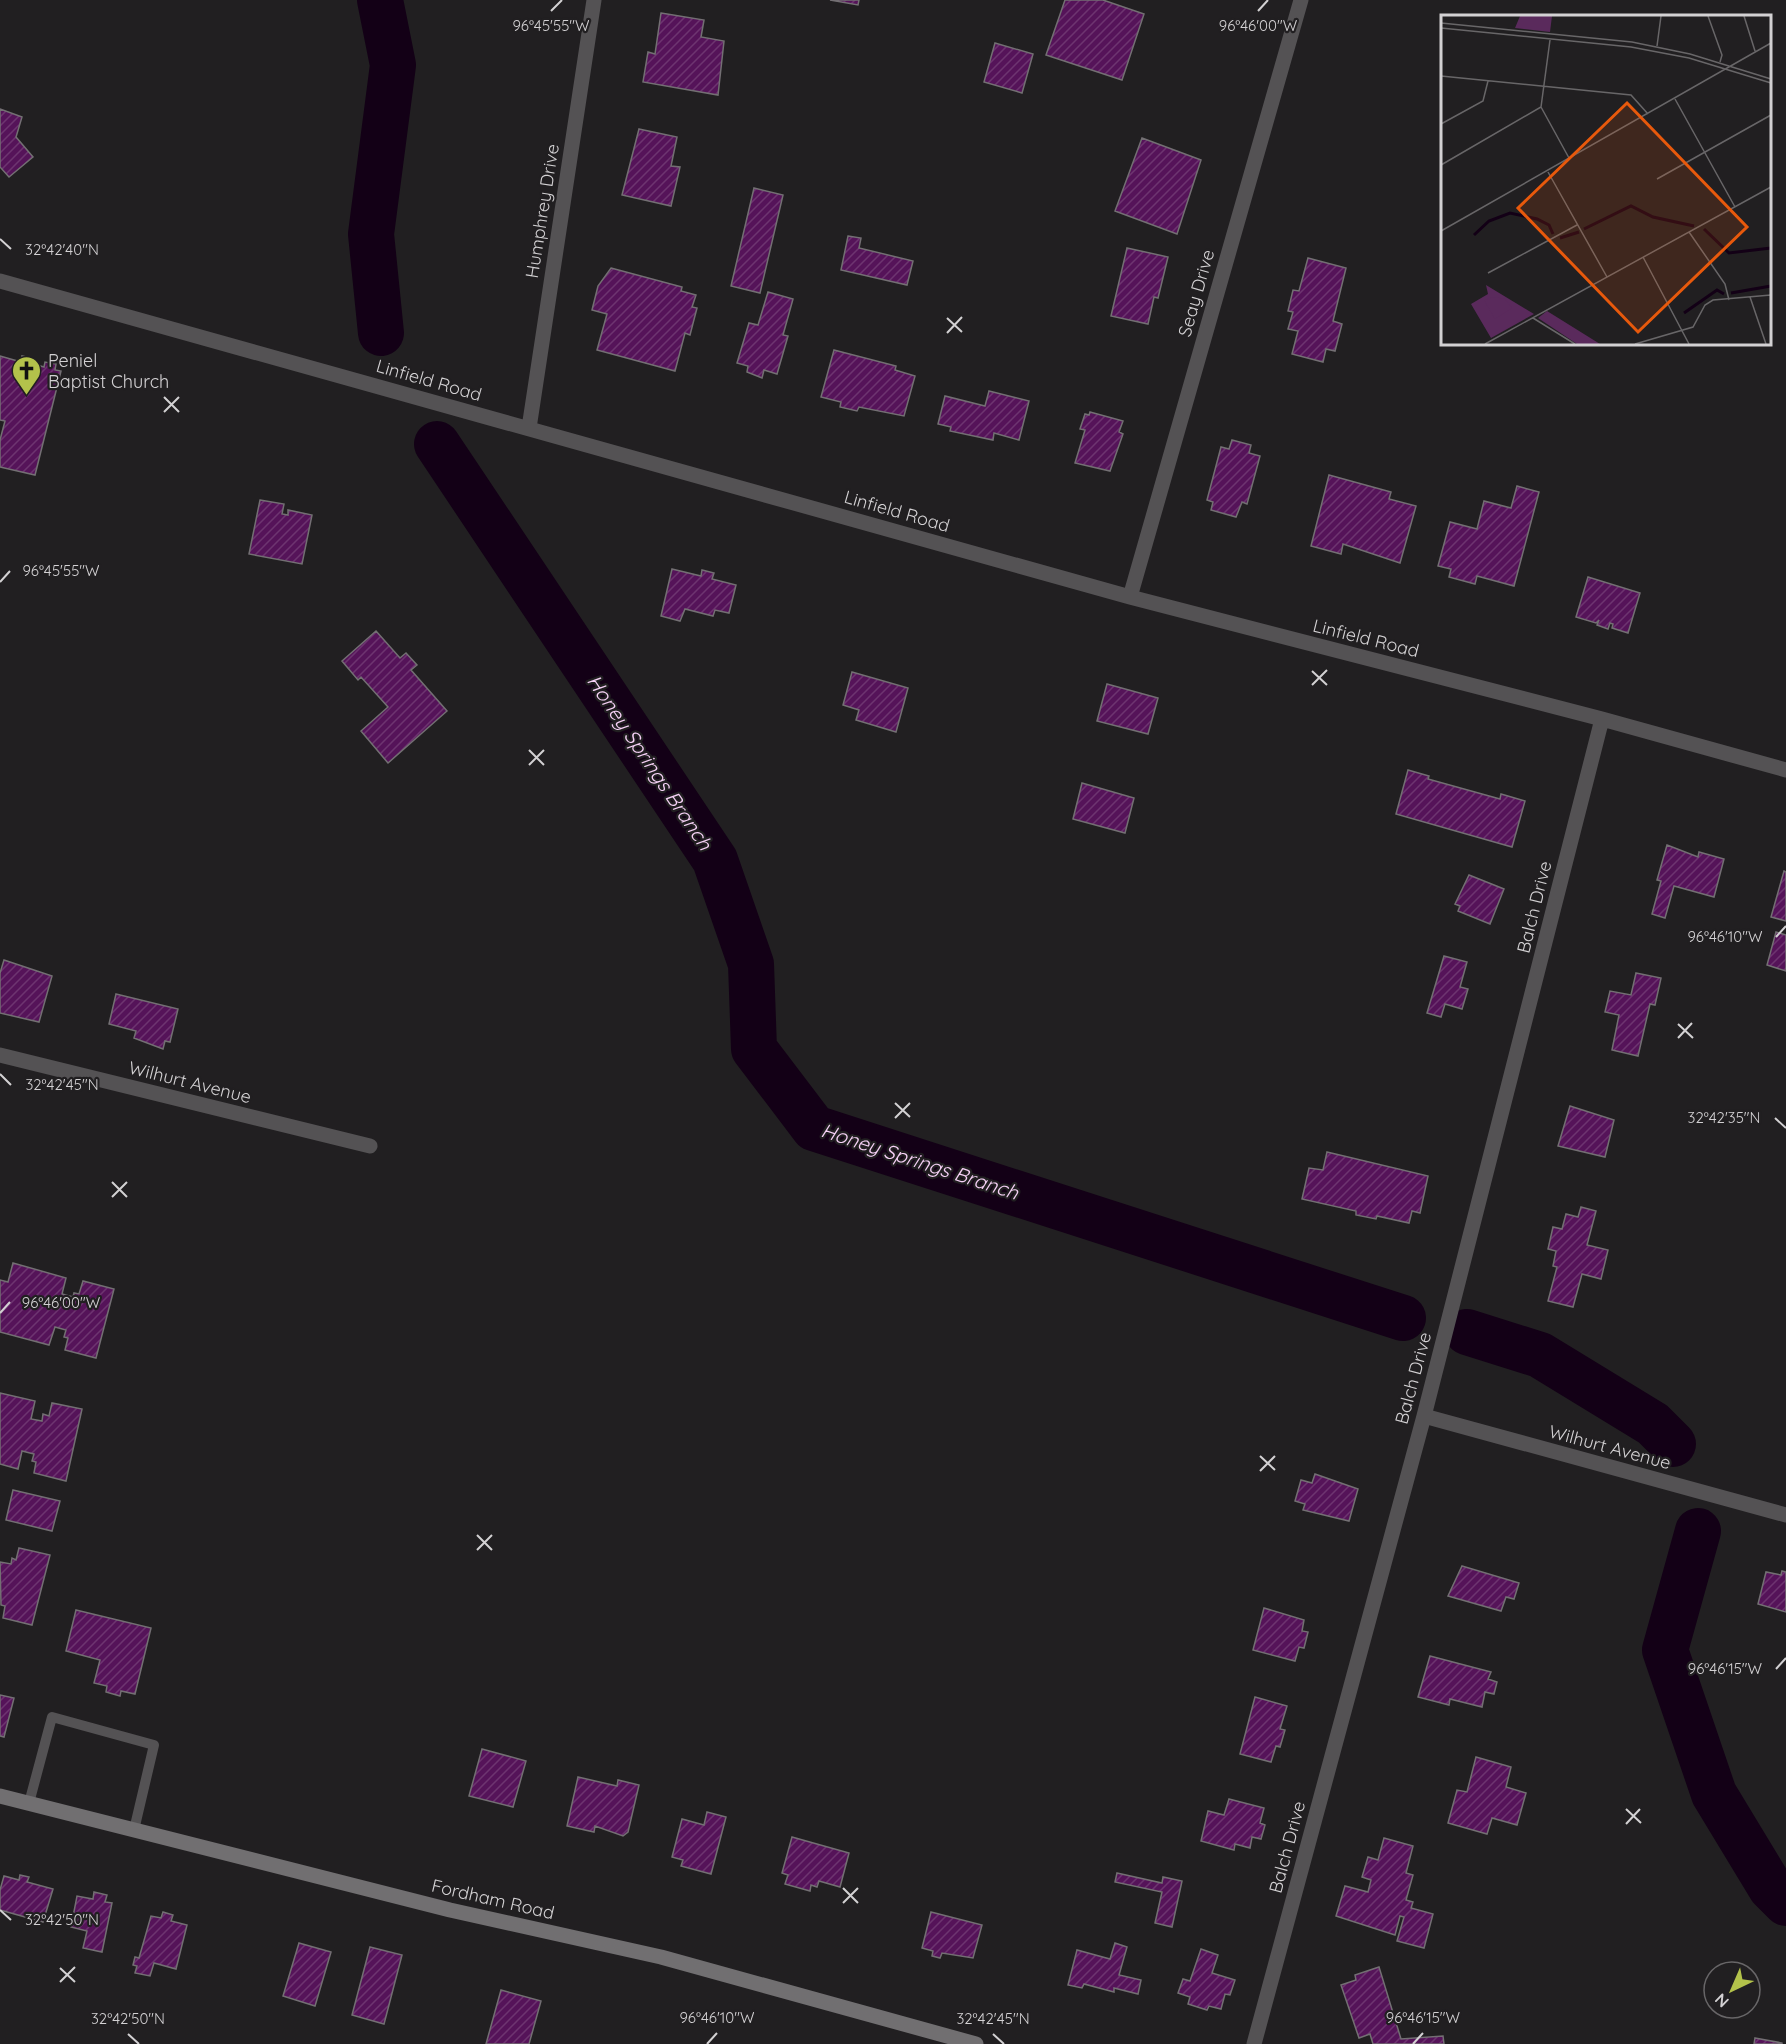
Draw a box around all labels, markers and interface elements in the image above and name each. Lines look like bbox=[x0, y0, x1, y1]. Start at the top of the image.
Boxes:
inset map bbox=[1441, 15, 1771, 345]
text: 96°45'55"W bbox=[512, 16, 590, 35]
text: 96°46'00"W bbox=[1219, 16, 1298, 35]
street label: Humphrey Drive bbox=[520, 142, 564, 280]
text: 32°42'40"N bbox=[25, 240, 99, 259]
street label: Seay Drive bbox=[1173, 247, 1219, 339]
place label: Peniel Baptist Church bbox=[48, 349, 169, 393]
church icon: Peniel Baptist Church bbox=[11, 354, 43, 396]
street label: Linfield Road bbox=[374, 354, 484, 406]
street label: Linfield Road bbox=[842, 485, 952, 537]
text: 96°45'55"W bbox=[22, 561, 100, 580]
street label: Linfield Road bbox=[1310, 614, 1422, 662]
water label: Honey Springs Branch bbox=[582, 670, 718, 855]
street label: Balch Drive bbox=[1511, 858, 1557, 956]
text: 96°46'10"W bbox=[1687, 927, 1763, 946]
street label: Wilhurt Avenue bbox=[126, 1056, 254, 1108]
text: 32°42'45"N bbox=[25, 1075, 99, 1094]
text: 32°42'35"N bbox=[1688, 1108, 1760, 1127]
water label: Honey Springs Branch bbox=[818, 1117, 1022, 1205]
text: 96°46'00"W bbox=[22, 1293, 101, 1312]
street label: Balch Drive bbox=[1390, 1329, 1436, 1427]
street label: Wilhurt Avenue bbox=[1546, 1420, 1674, 1474]
text: 96°46'15"W bbox=[1688, 1659, 1763, 1678]
street label: Balch Drive bbox=[1264, 1798, 1310, 1896]
street label: Fordham Road bbox=[429, 1874, 557, 1924]
text: 32°42'50"N bbox=[25, 1910, 99, 1929]
north arrow bbox=[1702, 1960, 1762, 2020]
text: N bbox=[1710, 1990, 1733, 2012]
text: 96°46'10"W bbox=[679, 2008, 755, 2027]
text: 96°46'15"W bbox=[1386, 2008, 1461, 2027]
text: 32°42'50"N bbox=[91, 2009, 165, 2028]
text: 32°42'45"N bbox=[956, 2009, 1030, 2028]

